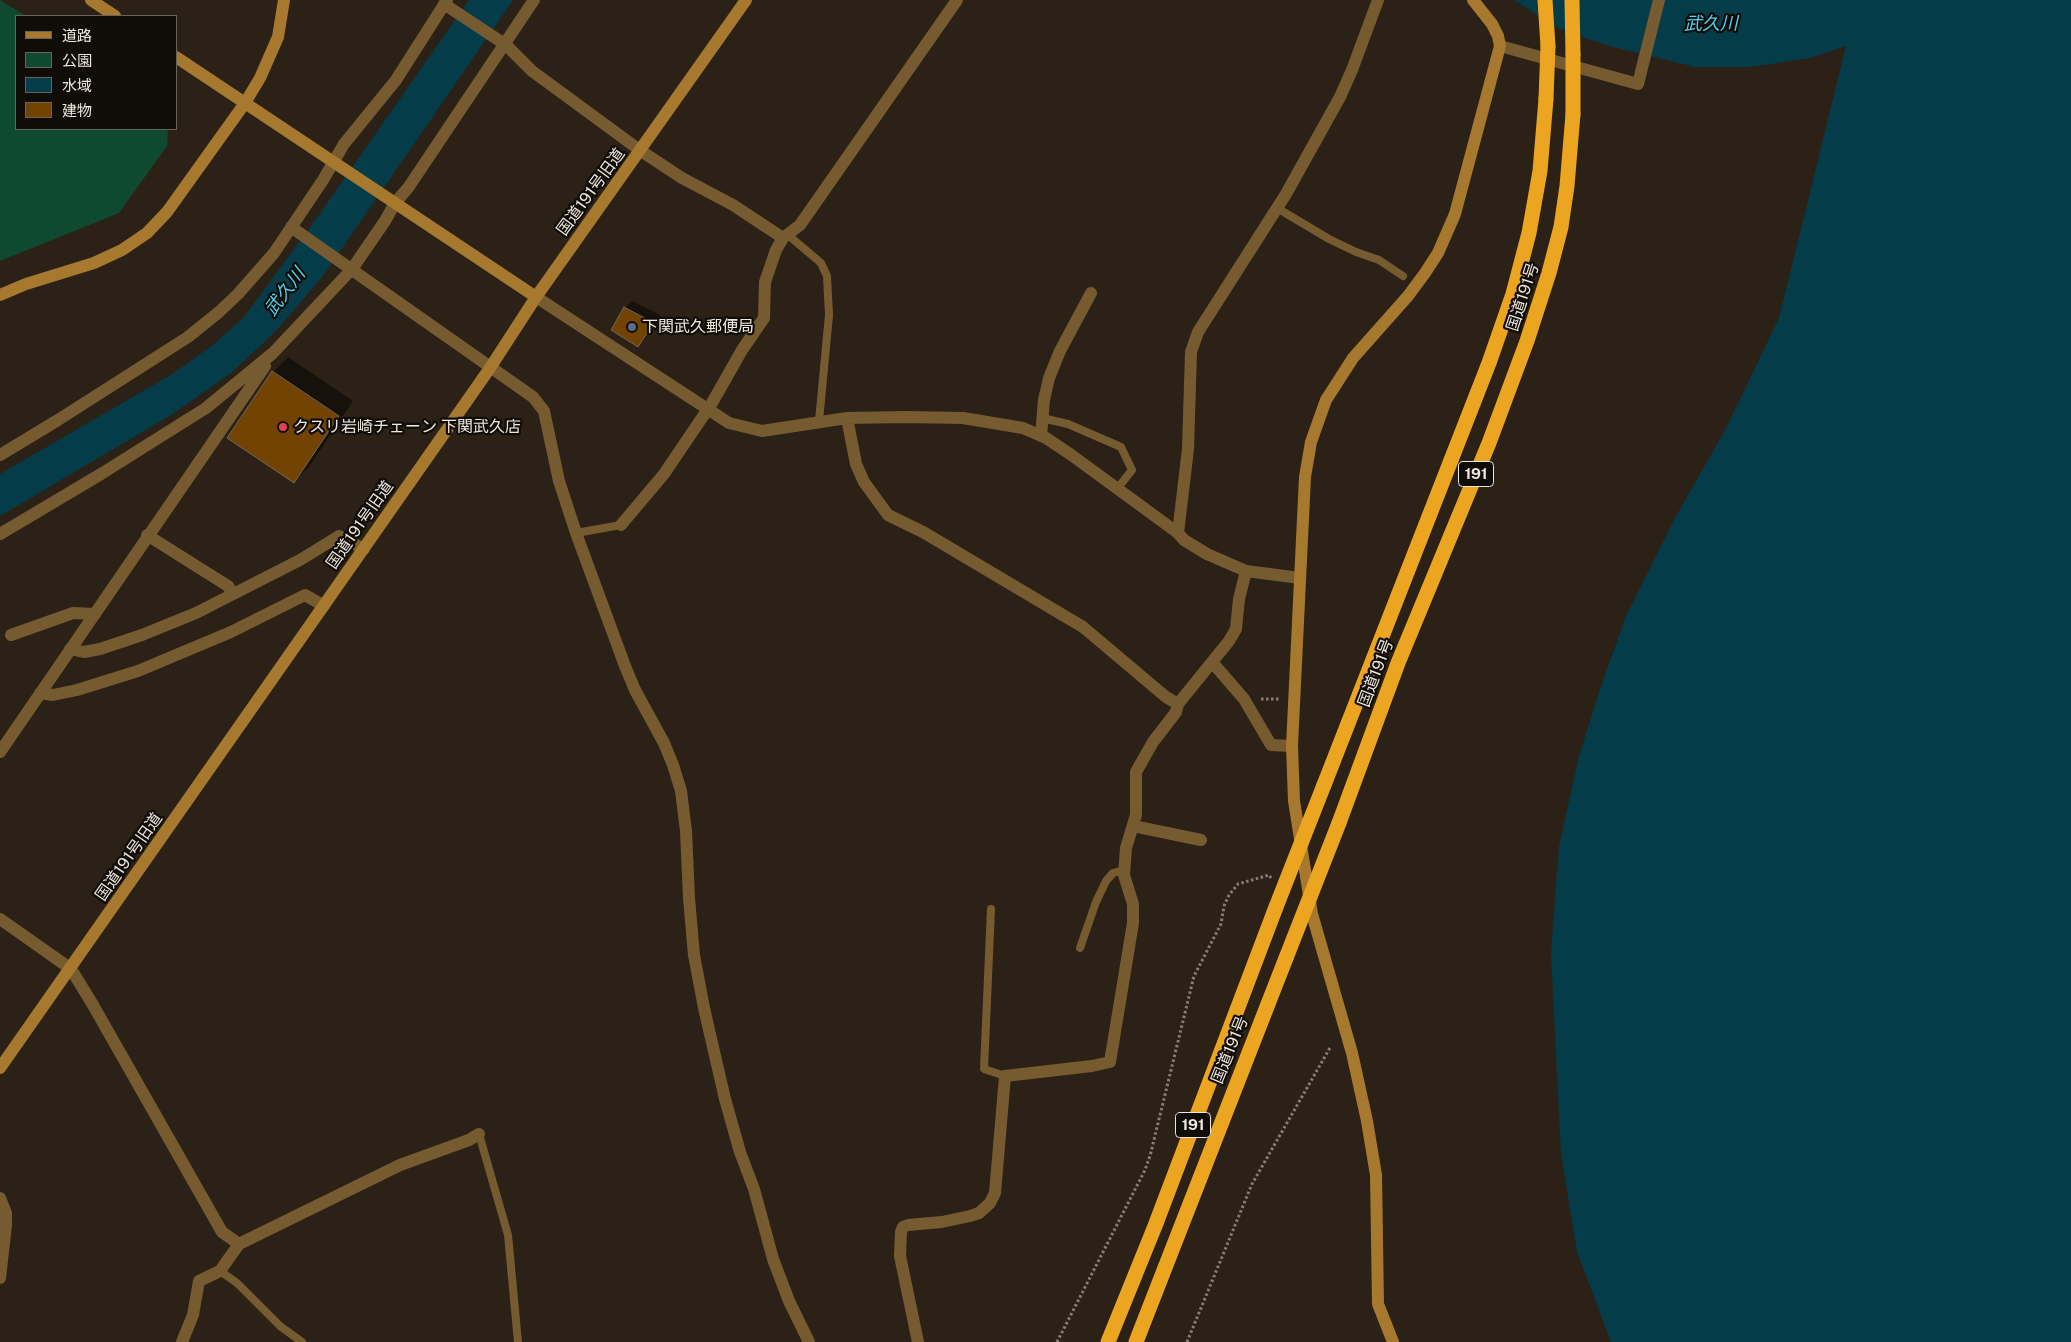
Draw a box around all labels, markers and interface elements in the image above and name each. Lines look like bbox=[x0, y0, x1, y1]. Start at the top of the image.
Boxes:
water label: 武久川 bbox=[1684, 13, 1738, 35]
legend bbox=[15, 15, 178, 130]
text: 道路 bbox=[62, 27, 92, 44]
text: 公園 bbox=[62, 52, 92, 69]
text: 水域 bbox=[62, 77, 92, 94]
text: 建物 bbox=[62, 102, 92, 119]
street label: 国道191号旧道 bbox=[553, 145, 629, 239]
street label: 国道191号 bbox=[1503, 260, 1543, 334]
water label: 武久川 bbox=[260, 264, 310, 320]
place label: 下関武久郵便局 bbox=[642, 317, 754, 337]
marker: 下関武久郵便局 bbox=[626, 321, 638, 333]
place label: クスリ岩崎チェーン 下関武久店 bbox=[293, 417, 521, 437]
marker: クスリ岩崎チェーン 下関武久店 bbox=[277, 421, 289, 433]
road number: 191 bbox=[1458, 462, 1494, 486]
street label: 国道191号旧道 bbox=[323, 477, 397, 573]
street label: 国道191号 bbox=[1354, 636, 1398, 710]
street label: 国道191号旧道 bbox=[92, 809, 166, 905]
street label: 国道191号 bbox=[1208, 1013, 1252, 1087]
road number: 191 bbox=[1176, 1112, 1210, 1138]

